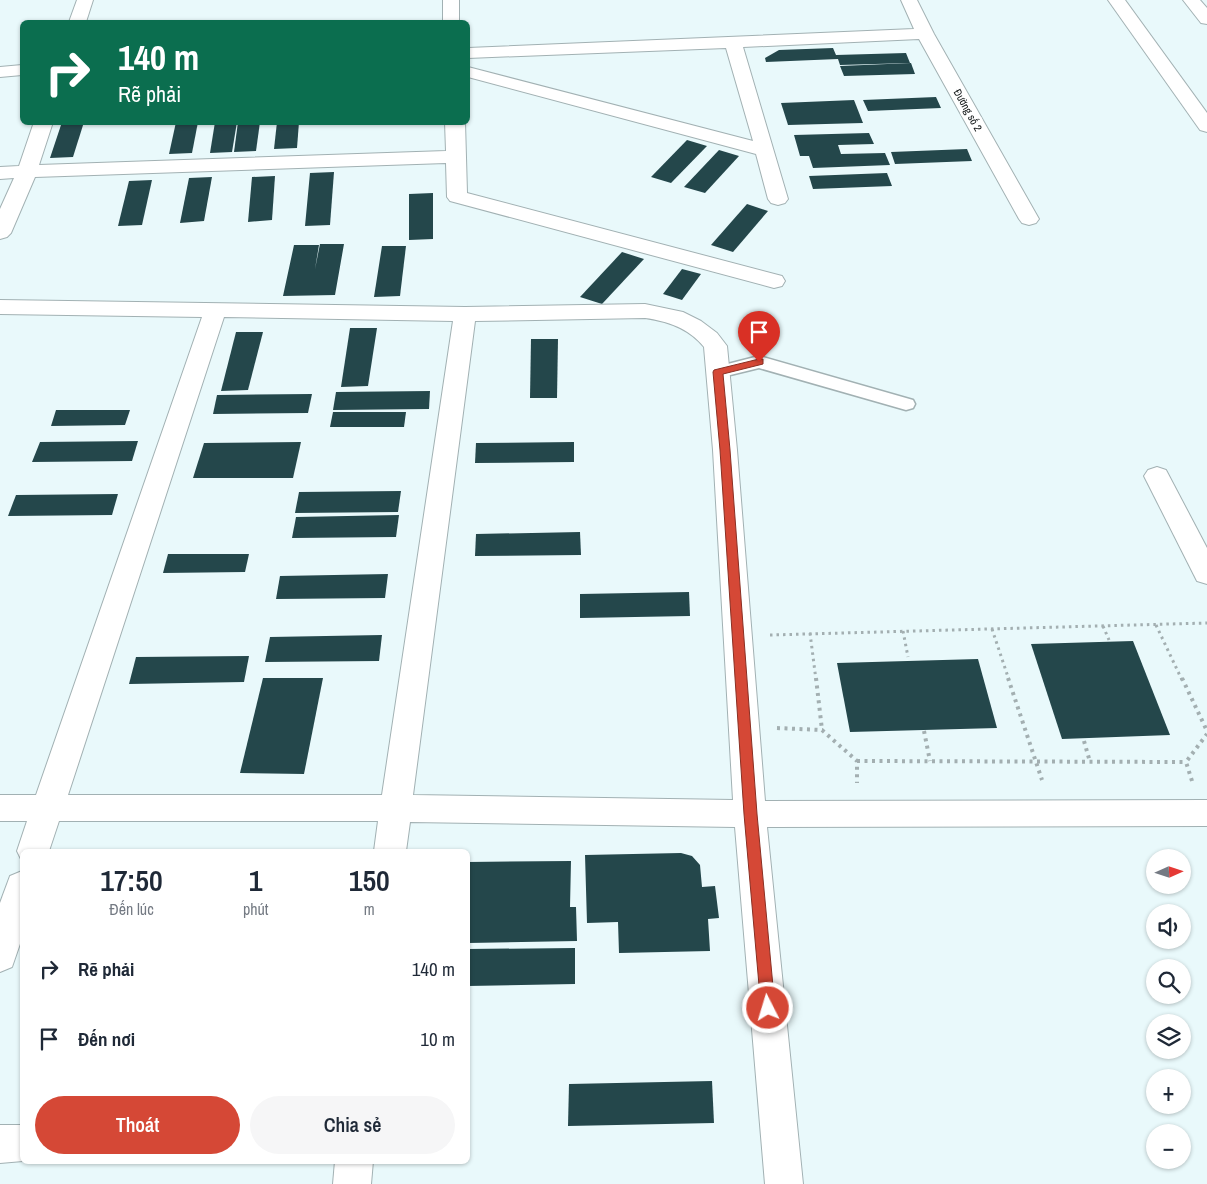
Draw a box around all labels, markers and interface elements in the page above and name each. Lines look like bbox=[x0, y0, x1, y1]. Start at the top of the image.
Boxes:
text: 140 m bbox=[118, 34, 199, 81]
icon: right bbox=[35, 40, 100, 105]
text: Rẽ phải bbox=[118, 79, 181, 109]
street label: Đường số 2 bbox=[951, 86, 985, 134]
pin bbox=[738, 311, 780, 362]
icon: arrive bbox=[745, 318, 773, 346]
north arrow bbox=[1146, 849, 1191, 894]
map controls bbox=[1146, 849, 1191, 1169]
text: 17:50 bbox=[100, 860, 163, 900]
text: 1 bbox=[249, 860, 263, 900]
text: 150 bbox=[349, 860, 390, 900]
text: Đến lúc bbox=[109, 898, 154, 920]
text: phút bbox=[243, 898, 268, 920]
text: m bbox=[364, 898, 375, 920]
button: sound bbox=[1146, 904, 1191, 949]
icon: right bbox=[35, 955, 63, 983]
text: Rẽ phải bbox=[78, 956, 134, 982]
text: 140 m bbox=[412, 956, 455, 982]
button: search bbox=[1146, 959, 1191, 1004]
position arrow bbox=[741, 981, 793, 1033]
button: layers bbox=[1146, 1014, 1191, 1059]
icon: arrive bbox=[35, 1025, 63, 1053]
text: Đến nơi bbox=[78, 1026, 135, 1052]
text: 10 m bbox=[420, 1026, 455, 1052]
button: + bbox=[1146, 1069, 1191, 1114]
button: Thoát bbox=[35, 1096, 240, 1154]
button: Chia sẻ bbox=[250, 1096, 455, 1154]
button: − bbox=[1146, 1124, 1191, 1169]

